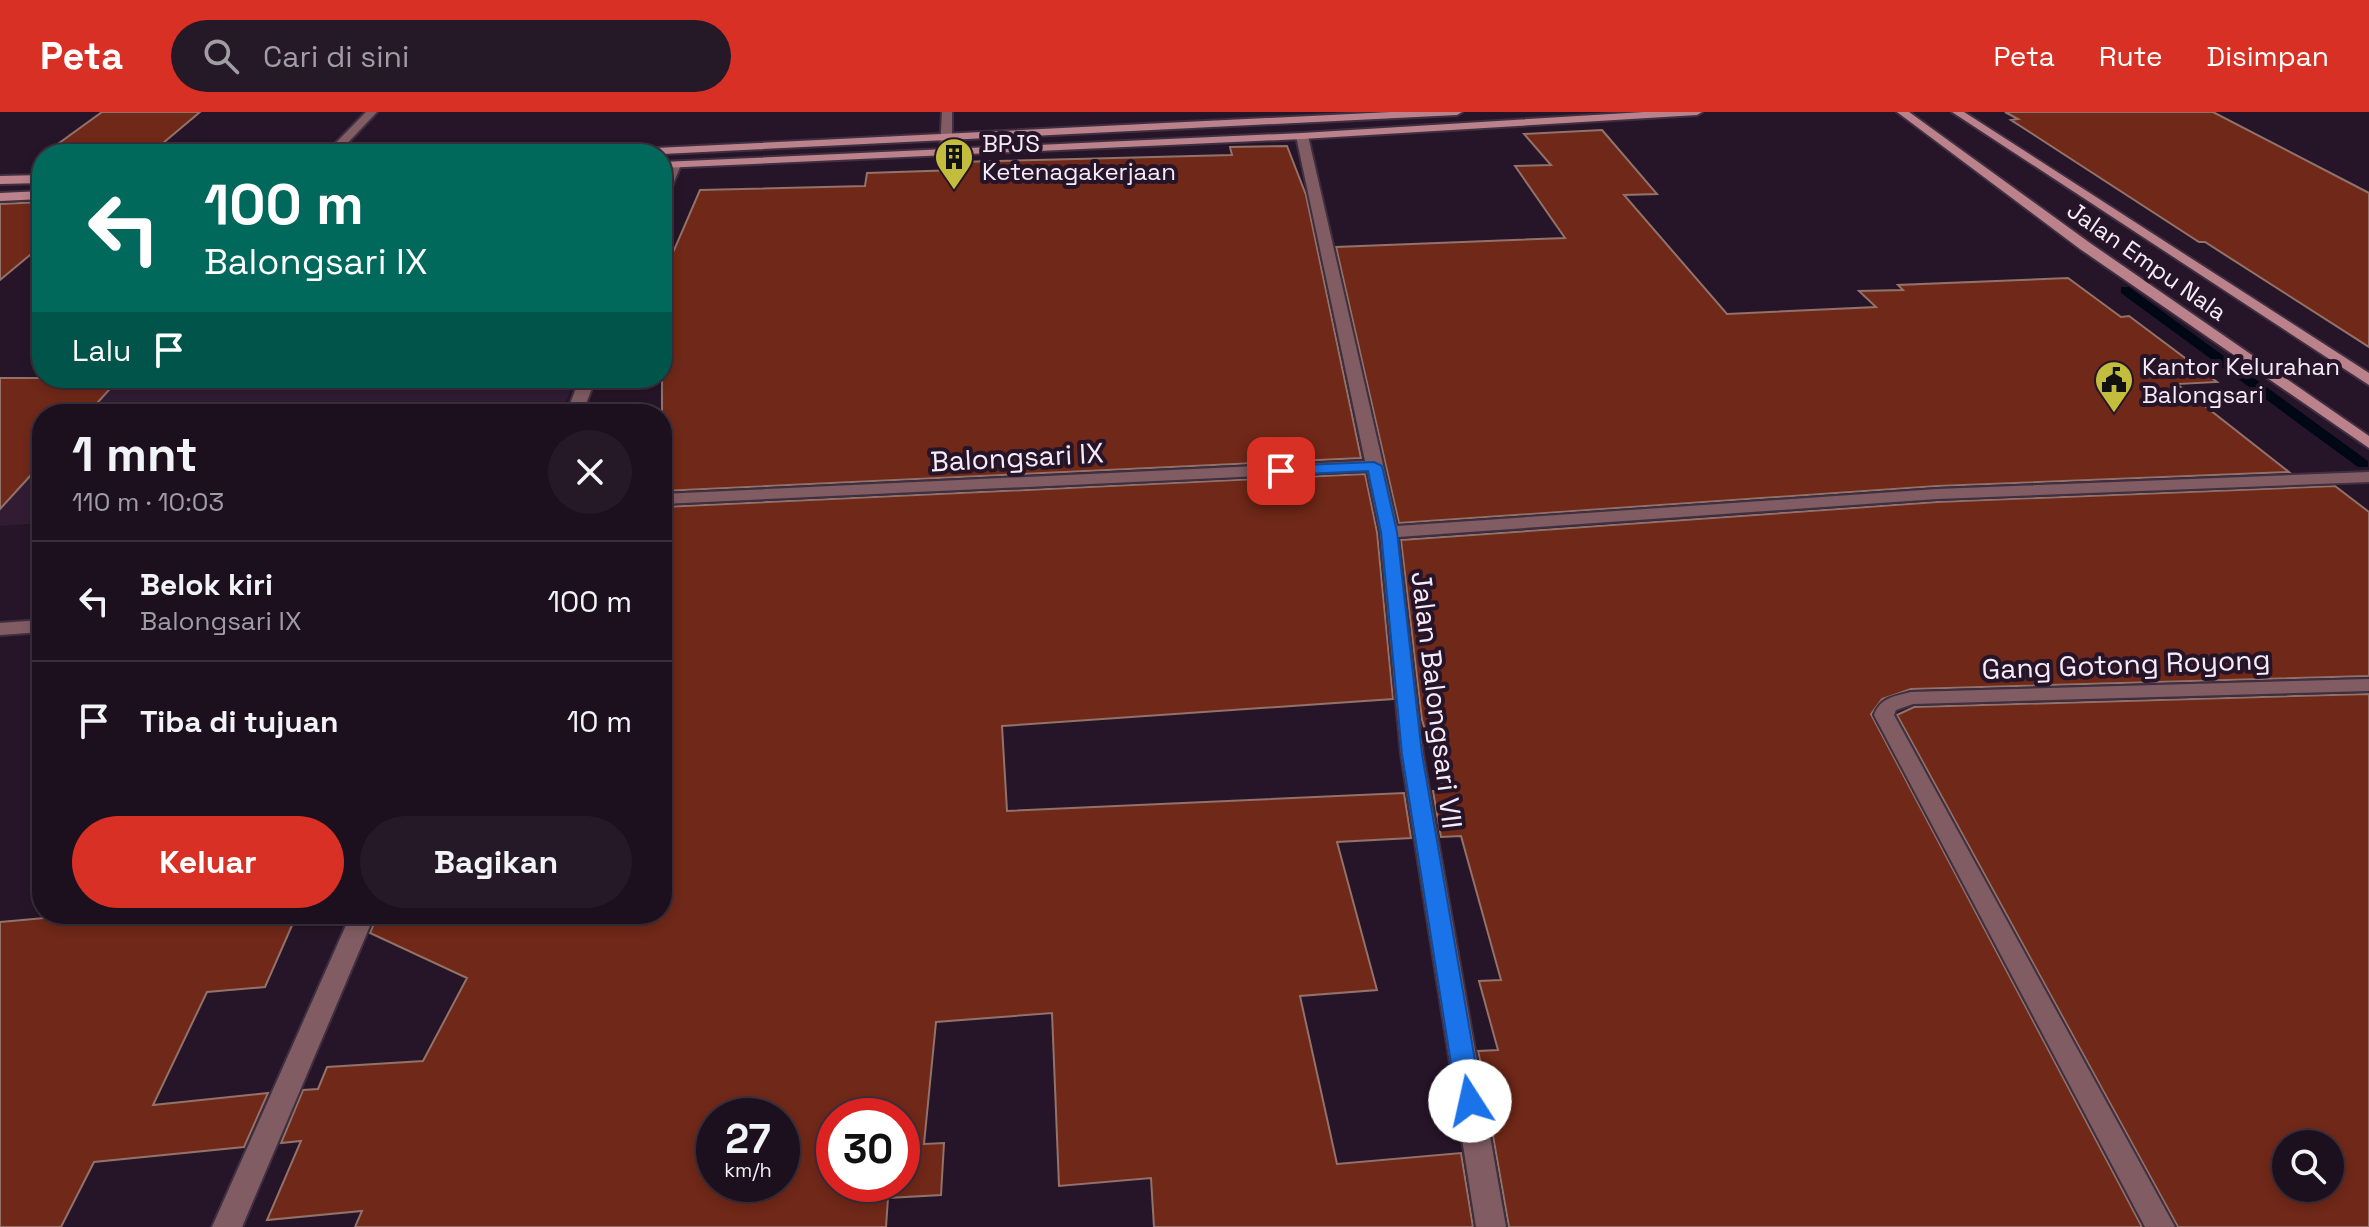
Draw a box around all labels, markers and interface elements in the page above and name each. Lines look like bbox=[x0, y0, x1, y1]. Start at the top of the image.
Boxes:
search box bbox=[171, 20, 731, 92]
text: Peta bbox=[40, 32, 123, 80]
icon: search bbox=[199, 34, 243, 78]
text: Cari di sini bbox=[263, 37, 409, 76]
text: Peta bbox=[1994, 38, 2055, 74]
text: Rute bbox=[2099, 38, 2163, 74]
text: Disimpan bbox=[2207, 38, 2329, 74]
place label: BPJS Ketenagakerjaan bbox=[982, 128, 1176, 187]
building icon: BPJS Ketenagakerjaan bbox=[933, 136, 975, 191]
text: 100 m bbox=[204, 169, 364, 240]
icon: left bbox=[72, 176, 176, 280]
street label: Jalan Empu Nala bbox=[2061, 194, 2233, 328]
text: Balongsari IX bbox=[204, 239, 428, 285]
icon: arrive bbox=[147, 328, 191, 372]
text: Lalu bbox=[72, 331, 131, 370]
place label: Kantor Kelurahan Balongsari bbox=[2142, 351, 2340, 410]
public building icon: Kantor Kelurahan Balongsari bbox=[2093, 359, 2135, 414]
text: 1 mnt bbox=[72, 424, 198, 485]
button: close bbox=[548, 430, 632, 514]
street label: Balongsari IX bbox=[929, 434, 1105, 480]
pin bbox=[1247, 437, 1315, 505]
icon: arrive bbox=[1259, 449, 1303, 493]
text: 110 m · 10:03 bbox=[72, 485, 224, 519]
text: Belok kiri bbox=[140, 565, 273, 604]
street label: Jalan Balongsari VII bbox=[1403, 569, 1471, 831]
icon: left bbox=[72, 579, 116, 623]
text: 100 m bbox=[547, 582, 632, 621]
text: Balongsari IX bbox=[140, 604, 302, 638]
street label: Gang Gotong Royong bbox=[1981, 641, 2271, 687]
icon: arrive bbox=[72, 699, 116, 743]
text: Tiba di tujuan bbox=[140, 702, 339, 741]
text: 10 m bbox=[567, 702, 632, 741]
button: Keluar bbox=[72, 816, 344, 908]
button: Bagikan bbox=[360, 816, 632, 908]
position arrow bbox=[1428, 1059, 1512, 1143]
speed limit sign: 30 bbox=[816, 1098, 920, 1202]
text: 27 bbox=[725, 1114, 771, 1165]
map controls bbox=[2272, 1130, 2344, 1202]
button: search bbox=[2272, 1130, 2344, 1202]
text: km/h bbox=[724, 1157, 772, 1183]

